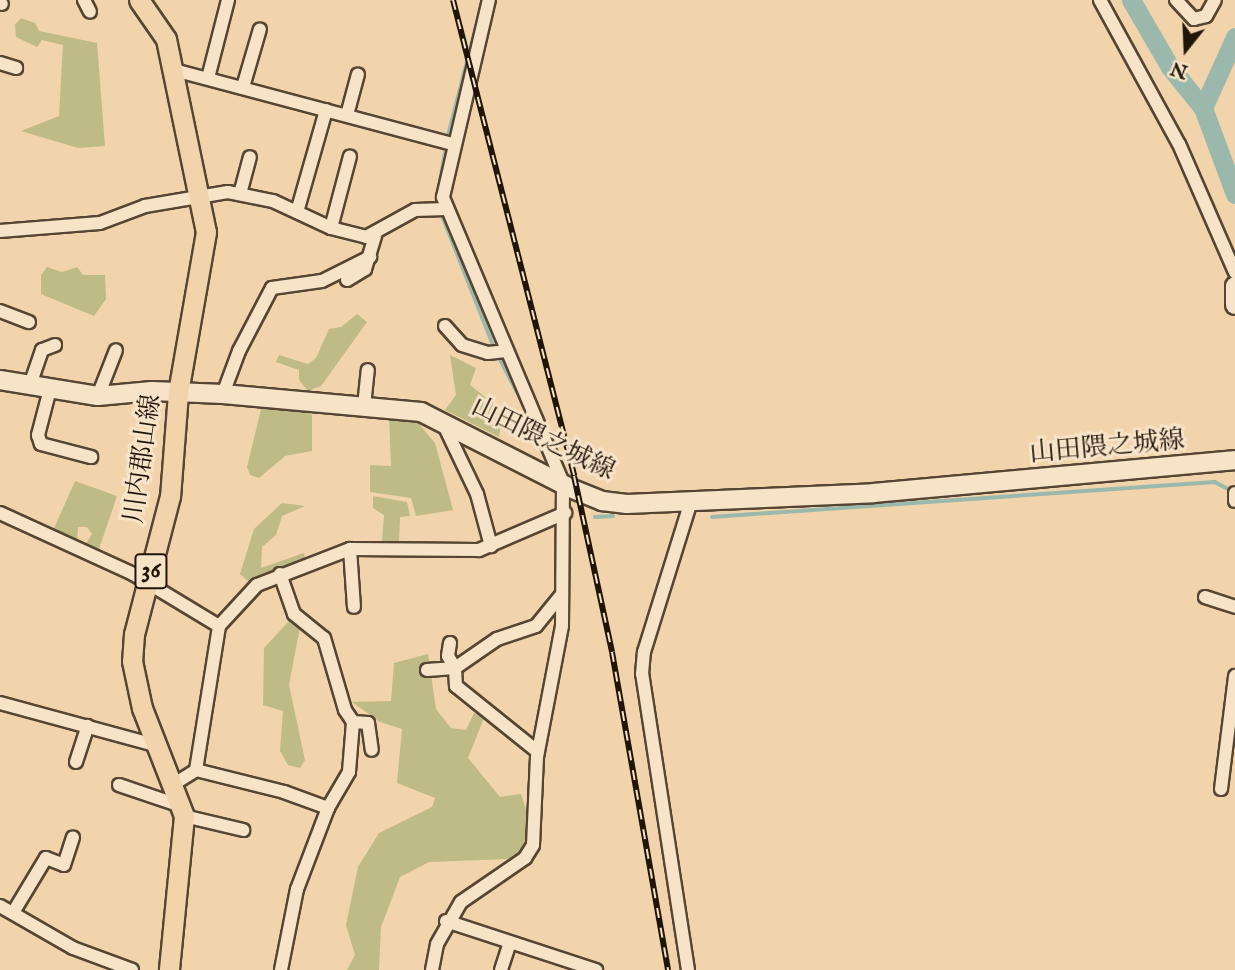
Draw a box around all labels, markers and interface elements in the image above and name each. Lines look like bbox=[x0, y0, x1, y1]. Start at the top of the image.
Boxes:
north arrow bbox=[1151, 14, 1221, 84]
text: N bbox=[1168, 55, 1191, 83]
street label: 山田隈之城線 bbox=[466, 391, 620, 487]
street label: 川内郡山線 bbox=[119, 392, 167, 526]
street label: 山田隈之城線 bbox=[1028, 425, 1186, 469]
road number: 36 bbox=[134, 550, 168, 592]

